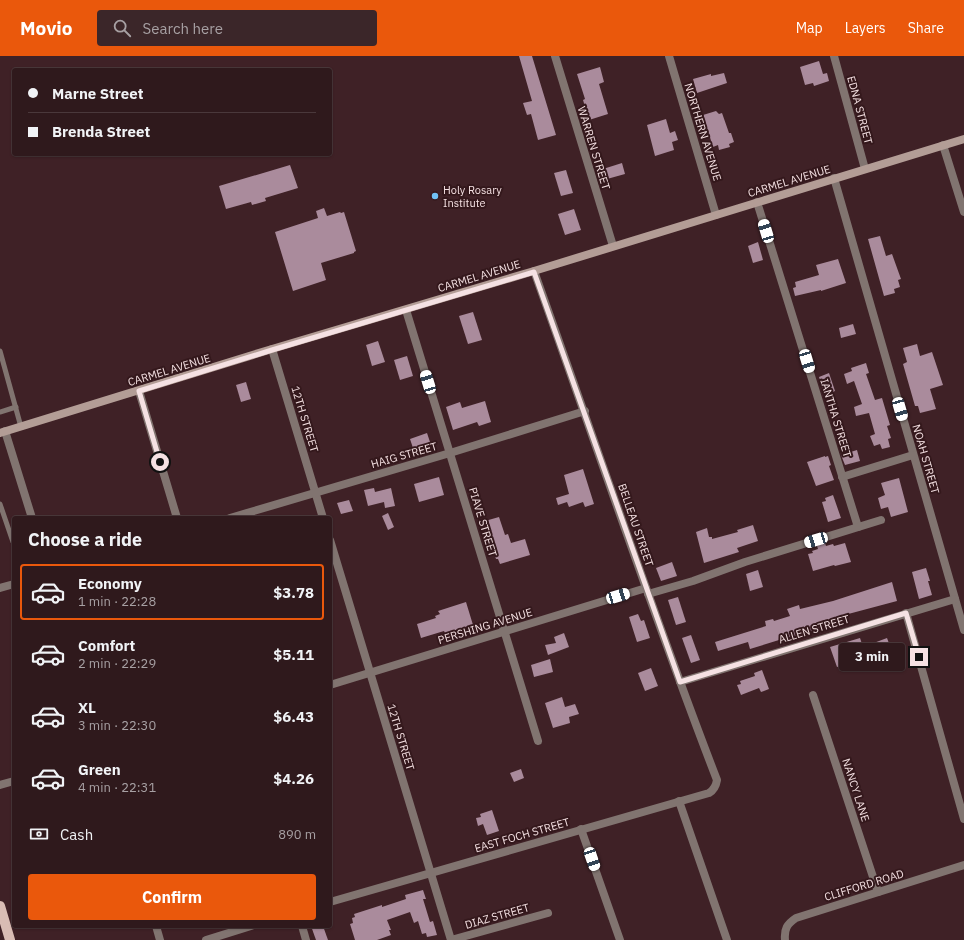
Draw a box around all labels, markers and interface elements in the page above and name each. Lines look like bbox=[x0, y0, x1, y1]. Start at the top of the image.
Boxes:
search box bbox=[97, 10, 377, 46]
text: Movio bbox=[20, 16, 73, 40]
icon: search bbox=[111, 17, 133, 39]
text: Search here bbox=[143, 19, 223, 38]
text: Map bbox=[796, 19, 823, 37]
text: Layers bbox=[845, 19, 886, 37]
text: Share bbox=[908, 19, 944, 37]
street label: EDNA STREET bbox=[844, 74, 876, 146]
street label: NORTHERN AVENUE bbox=[681, 81, 725, 183]
text: Marne Street bbox=[52, 84, 143, 103]
street label: WARREN STREET bbox=[575, 105, 614, 192]
text: Brenda Street bbox=[52, 122, 150, 141]
street label: CARMEL AVENUE bbox=[746, 162, 832, 200]
place label: Holy Rosary Institute bbox=[443, 183, 502, 210]
marker: Holy Rosary Institute bbox=[430, 191, 440, 201]
car bbox=[757, 218, 775, 244]
street label: CARMEL AVENUE bbox=[436, 257, 522, 295]
car bbox=[798, 348, 816, 374]
street label: CARMEL AVENUE bbox=[126, 351, 212, 389]
car bbox=[419, 369, 437, 395]
street label: IANTHA STREET bbox=[817, 377, 855, 460]
street label: 12TH STREET bbox=[288, 384, 322, 455]
car bbox=[891, 396, 909, 422]
street label: NOAH STREET bbox=[909, 423, 943, 496]
street label: HAIG STREET bbox=[369, 439, 439, 471]
route start bbox=[151, 453, 169, 471]
street label: BELLEAU STREET bbox=[615, 482, 657, 569]
street label: PIAVE STREET bbox=[466, 485, 500, 559]
text: Choose a ride bbox=[28, 528, 142, 551]
car bbox=[803, 531, 829, 549]
icon: car bbox=[30, 574, 66, 610]
text: Economy bbox=[78, 574, 142, 593]
text: $3.78 bbox=[273, 583, 314, 602]
car bbox=[605, 587, 631, 605]
text: 1 min · 22:28 bbox=[78, 593, 156, 610]
street label: PERSHING AVENUE bbox=[436, 605, 534, 647]
street label: ALLEN STREET bbox=[777, 611, 852, 646]
icon: car bbox=[30, 636, 66, 672]
text: Comfort bbox=[78, 636, 135, 655]
callout: 3 min bbox=[839, 643, 905, 671]
text: $5.11 bbox=[273, 645, 314, 664]
text: 3 min bbox=[855, 648, 889, 665]
route end bbox=[910, 648, 928, 666]
text: 2 min · 22:29 bbox=[78, 655, 156, 672]
icon: car bbox=[30, 698, 66, 734]
text: XL bbox=[78, 698, 96, 717]
street label: 12TH STREET bbox=[384, 702, 418, 773]
text: $6.43 bbox=[273, 707, 314, 726]
text: 3 min · 22:30 bbox=[78, 717, 156, 734]
street label: NANCY LANE bbox=[839, 757, 873, 823]
icon: car bbox=[30, 760, 66, 796]
text: Green bbox=[78, 760, 121, 779]
text: $4.26 bbox=[273, 769, 314, 788]
text: 4 min · 22:31 bbox=[78, 779, 156, 796]
street label: EAST FOCH STREET bbox=[473, 815, 572, 855]
icon: cash bbox=[28, 823, 50, 845]
text: Cash bbox=[60, 825, 93, 844]
text: 890 m bbox=[278, 826, 316, 843]
car bbox=[582, 846, 602, 872]
street label: CLIFFORD ROAD bbox=[822, 866, 906, 904]
button: Confirm bbox=[28, 874, 316, 920]
street label: DIAZ STREET bbox=[463, 900, 532, 932]

